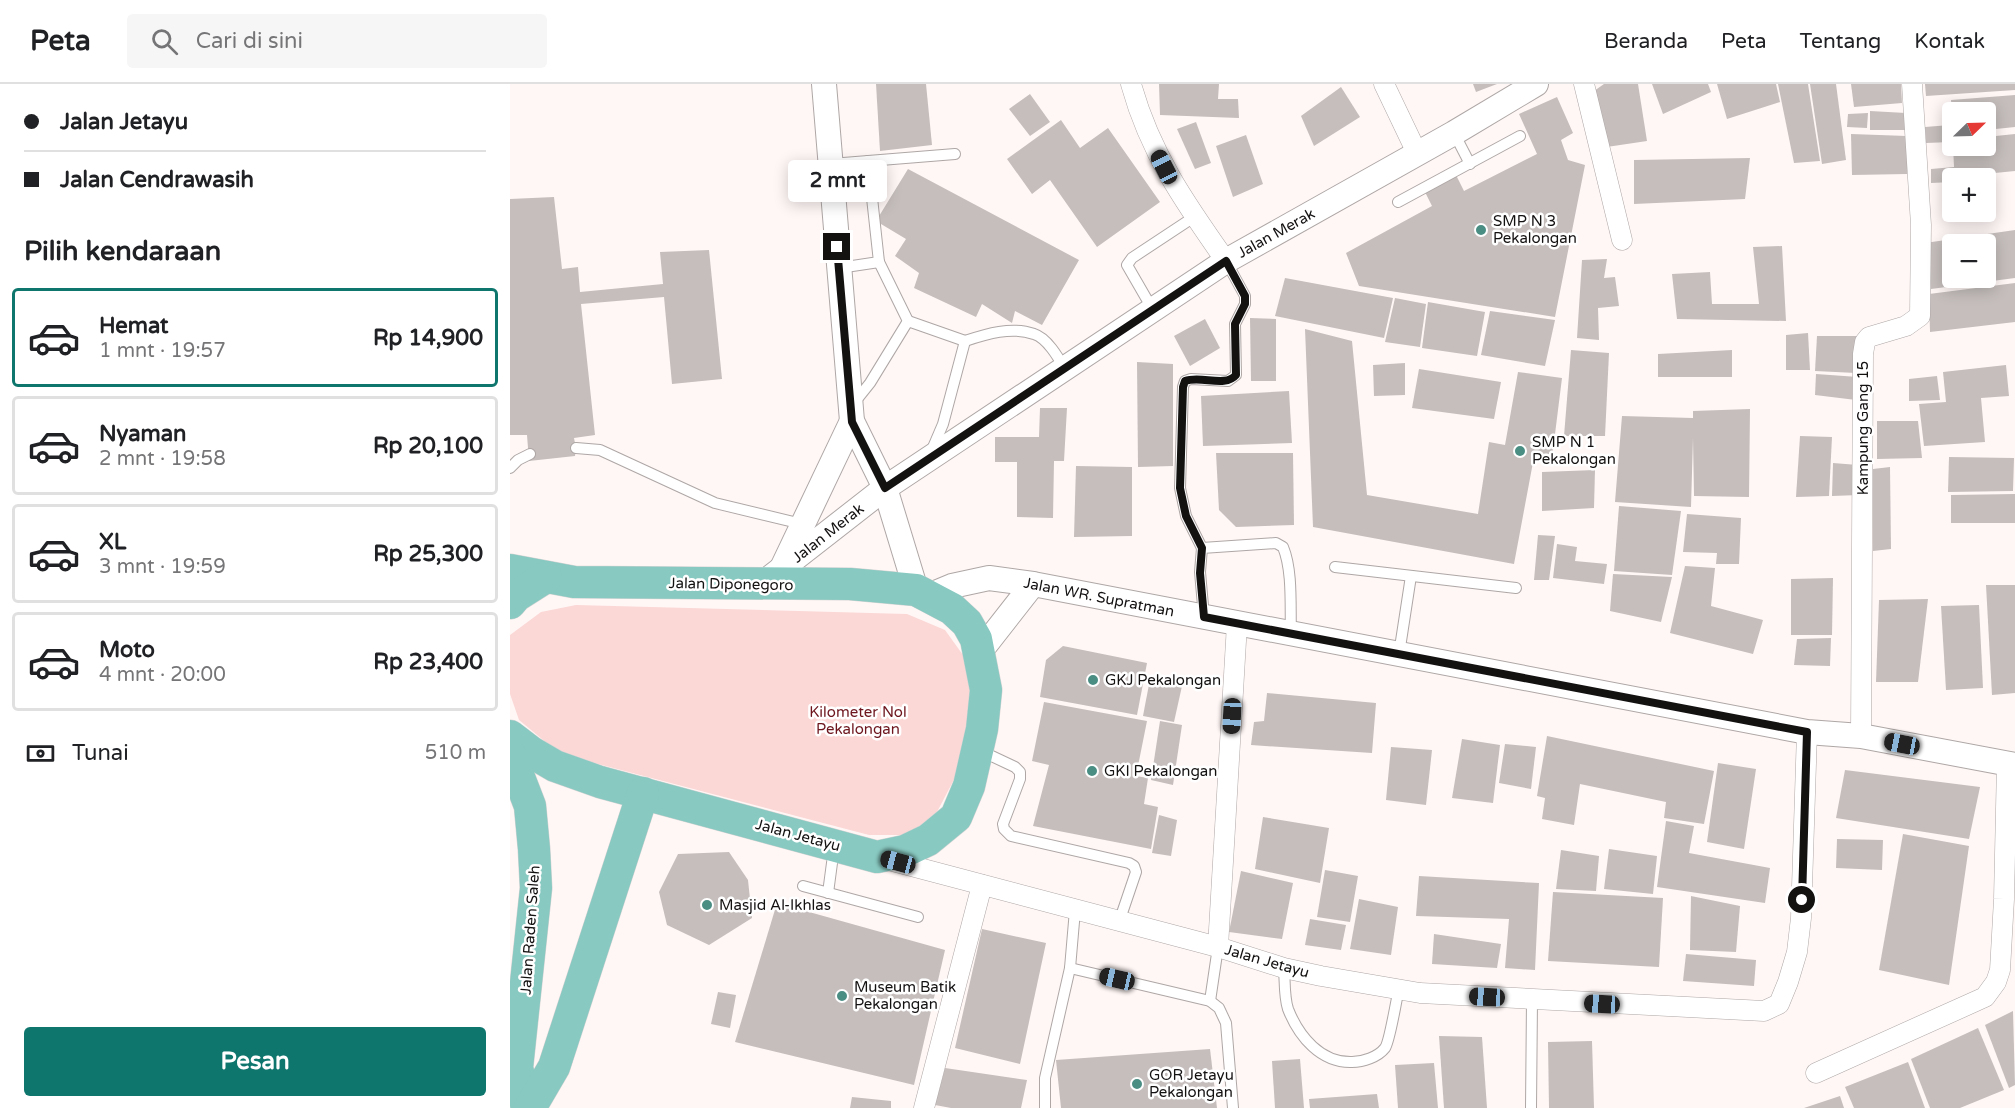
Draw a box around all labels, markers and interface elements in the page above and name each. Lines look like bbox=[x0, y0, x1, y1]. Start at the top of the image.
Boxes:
search box bbox=[127, 14, 547, 68]
text: Peta bbox=[30, 24, 91, 58]
icon: search bbox=[148, 25, 181, 58]
text: Cari di sini bbox=[196, 28, 303, 54]
text: Beranda bbox=[1604, 29, 1688, 54]
text: Peta bbox=[1721, 29, 1767, 54]
text: Tentang bbox=[1800, 29, 1881, 54]
text: Kontak bbox=[1914, 29, 1985, 54]
north arrow bbox=[1942, 102, 1996, 156]
map controls bbox=[1942, 102, 1996, 288]
text: Jalan Jetayu bbox=[60, 109, 188, 135]
car bbox=[1148, 147, 1180, 187]
callout: 2 mnt bbox=[788, 160, 886, 202]
text: Jalan Cendrawasih bbox=[60, 167, 254, 193]
button: + bbox=[1942, 168, 1996, 222]
text: 2 mnt bbox=[810, 169, 865, 193]
street label: Jalan Merak bbox=[1234, 204, 1318, 262]
place label: SMP N 3 Pekalongan bbox=[1493, 212, 1577, 247]
marker: SMP N 3 Pekalongan bbox=[1474, 223, 1488, 237]
route end bbox=[823, 233, 850, 260]
button: − bbox=[1942, 234, 1996, 288]
text: Pilih kendaraan bbox=[24, 235, 221, 268]
icon: car bbox=[27, 311, 81, 365]
text: Hemat bbox=[99, 313, 168, 339]
text: Rp 14,900 bbox=[373, 325, 483, 351]
text: 1 mnt · 19:57 bbox=[99, 339, 226, 363]
street label: Kampung Gang 15 bbox=[1854, 361, 1872, 495]
icon: car bbox=[27, 419, 81, 473]
text: Nyaman bbox=[99, 421, 186, 447]
text: Rp 20,100 bbox=[373, 433, 483, 459]
place label: SMP N 1 Pekalongan bbox=[1532, 433, 1616, 468]
marker: SMP N 1 Pekalongan bbox=[1513, 444, 1527, 458]
text: 2 mnt · 19:58 bbox=[99, 447, 226, 471]
street label: Jalan Merak bbox=[789, 500, 867, 566]
icon: car bbox=[27, 527, 81, 581]
text: XL bbox=[99, 529, 126, 555]
text: Rp 25,300 bbox=[373, 541, 483, 567]
text: 3 mnt · 19:59 bbox=[99, 555, 226, 579]
street label: Jalan Diponegoro bbox=[668, 574, 794, 594]
street label: Jalan WR. Supratman bbox=[1022, 574, 1176, 620]
icon: car bbox=[27, 635, 81, 689]
text: Moto bbox=[99, 637, 155, 663]
text: Rp 23,400 bbox=[373, 649, 483, 675]
text: 4 mnt · 20:00 bbox=[99, 663, 226, 687]
place label: GKJ Pekalongan bbox=[1105, 671, 1221, 689]
marker: GKJ Pekalongan bbox=[1086, 673, 1100, 687]
car bbox=[1222, 698, 1242, 734]
park label: Kilometer Nol Pekalongan bbox=[809, 703, 907, 738]
car bbox=[1883, 732, 1921, 756]
icon: cash bbox=[24, 737, 57, 770]
text: Tunai bbox=[72, 740, 129, 766]
text: 510 m bbox=[425, 741, 486, 765]
place label: GKI Pekalongan bbox=[1104, 762, 1217, 780]
marker: GKI Pekalongan bbox=[1085, 764, 1099, 778]
street label: Jalan Jetayu bbox=[753, 815, 843, 855]
car bbox=[878, 849, 918, 875]
street label: Jalan Raden Saleh bbox=[516, 865, 544, 995]
route start bbox=[1788, 886, 1815, 913]
place label: Masjid Al-Ikhlas bbox=[719, 896, 831, 914]
marker: Masjid Al-Ikhlas bbox=[700, 898, 714, 912]
street label: Jalan Jetayu bbox=[1223, 940, 1311, 982]
car bbox=[1097, 966, 1137, 992]
place label: Museum Batik Pekalongan bbox=[854, 978, 956, 1013]
car bbox=[1469, 987, 1505, 1007]
marker: Museum Batik Pekalongan bbox=[835, 989, 849, 1003]
car bbox=[1584, 994, 1620, 1014]
button: Pesan bbox=[24, 1027, 486, 1096]
place label: GOR Jetayu Pekalongan bbox=[1149, 1066, 1234, 1101]
marker: GOR Jetayu Pekalongan bbox=[1130, 1077, 1144, 1091]

